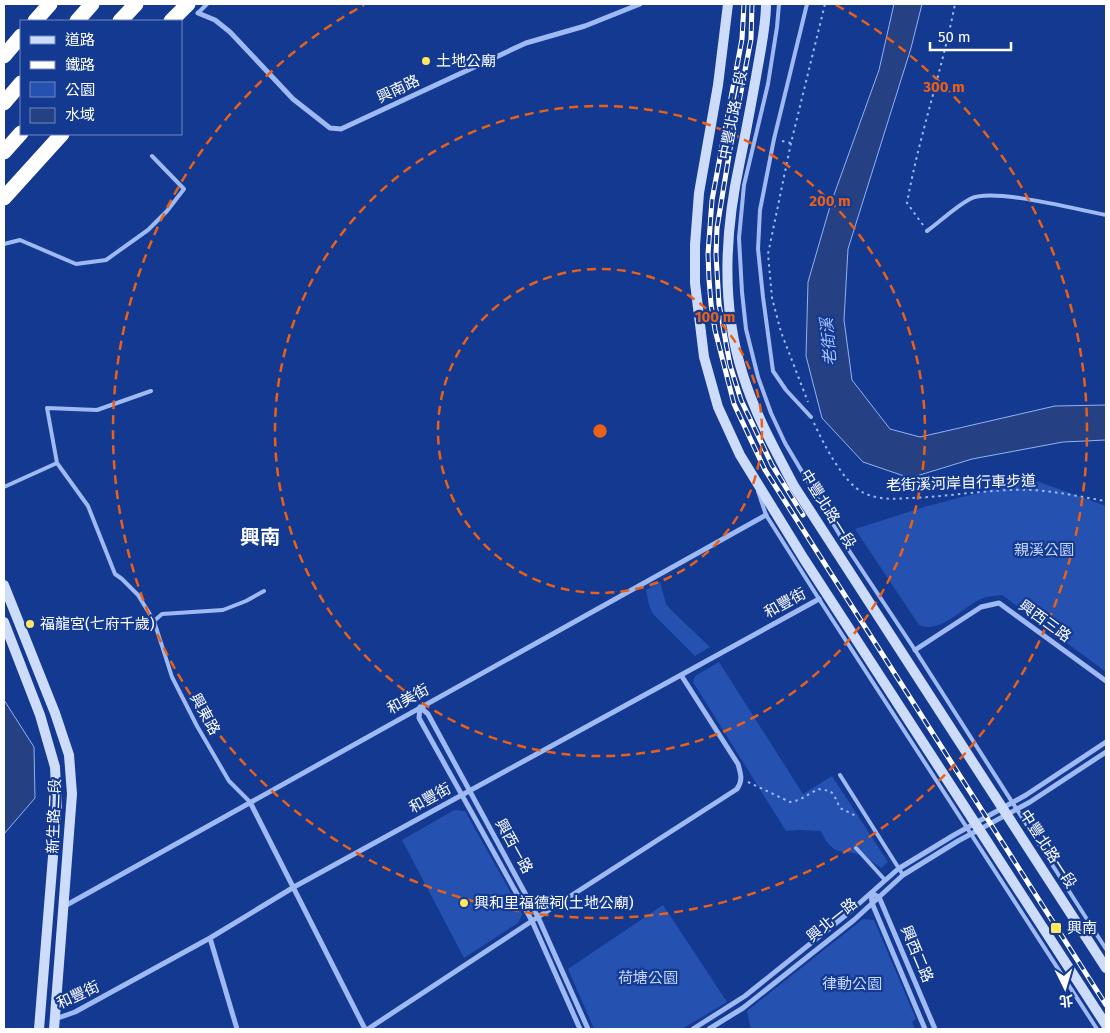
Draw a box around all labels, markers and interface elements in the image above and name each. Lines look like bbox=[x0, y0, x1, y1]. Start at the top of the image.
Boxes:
legend bbox=[20, 20, 182, 135]
scale bar bbox=[930, 20, 1011, 52]
text: 50 m bbox=[938, 28, 971, 46]
text: 道路 bbox=[65, 31, 95, 49]
place label: 土地公廟 bbox=[436, 52, 496, 70]
marker: 土地公廟 bbox=[420, 55, 432, 67]
text: 鐵路 bbox=[65, 56, 95, 74]
street label: 中豐北路一段 bbox=[716, 69, 750, 161]
street label: 興南路 bbox=[374, 71, 422, 107]
text: 300 m bbox=[922, 78, 965, 96]
text: 公園 bbox=[65, 81, 95, 99]
text: 水域 bbox=[65, 106, 95, 124]
text: 200 m bbox=[809, 192, 851, 210]
text: 100 m bbox=[695, 308, 735, 326]
water label: 老街溪 bbox=[817, 315, 840, 367]
centre of rings bbox=[591, 422, 609, 440]
street label: 中豐北路一段 bbox=[797, 466, 859, 552]
street label: 老街溪河岸自行車步道 bbox=[886, 471, 1036, 495]
district label: 興南 bbox=[240, 525, 280, 549]
park label: 親溪公園 bbox=[1014, 541, 1074, 559]
street label: 和豐街 bbox=[761, 584, 809, 622]
street label: 興西三路 bbox=[1015, 596, 1075, 646]
place label: 福龍宮(七府千歲) bbox=[40, 615, 155, 633]
marker: 福龍宮(七府千歲) bbox=[24, 618, 36, 630]
street label: 和美街 bbox=[384, 680, 432, 718]
street label: 興東路 bbox=[186, 690, 224, 738]
street label: 新生路二段 bbox=[44, 778, 64, 854]
street label: 和豐街 bbox=[406, 779, 454, 817]
street label: 中豐北路一段 bbox=[1016, 806, 1080, 892]
street label: 興西一路 bbox=[492, 815, 536, 877]
place label: 興和里福德祠(土地公廟) bbox=[474, 894, 634, 912]
street label: 興北一路 bbox=[803, 894, 861, 946]
marker: 興和里福德祠(土地公廟) bbox=[458, 897, 470, 909]
place label: 興南 bbox=[1067, 919, 1097, 937]
marker: 興南 bbox=[1049, 921, 1063, 935]
street label: 興西二路 bbox=[897, 923, 937, 985]
north arrow bbox=[1040, 963, 1090, 1013]
park label: 荷塘公園 bbox=[618, 969, 678, 987]
park label: 律動公園 bbox=[822, 975, 882, 993]
street label: 和豐街 bbox=[54, 977, 102, 1013]
text: 北 bbox=[1058, 991, 1074, 1010]

